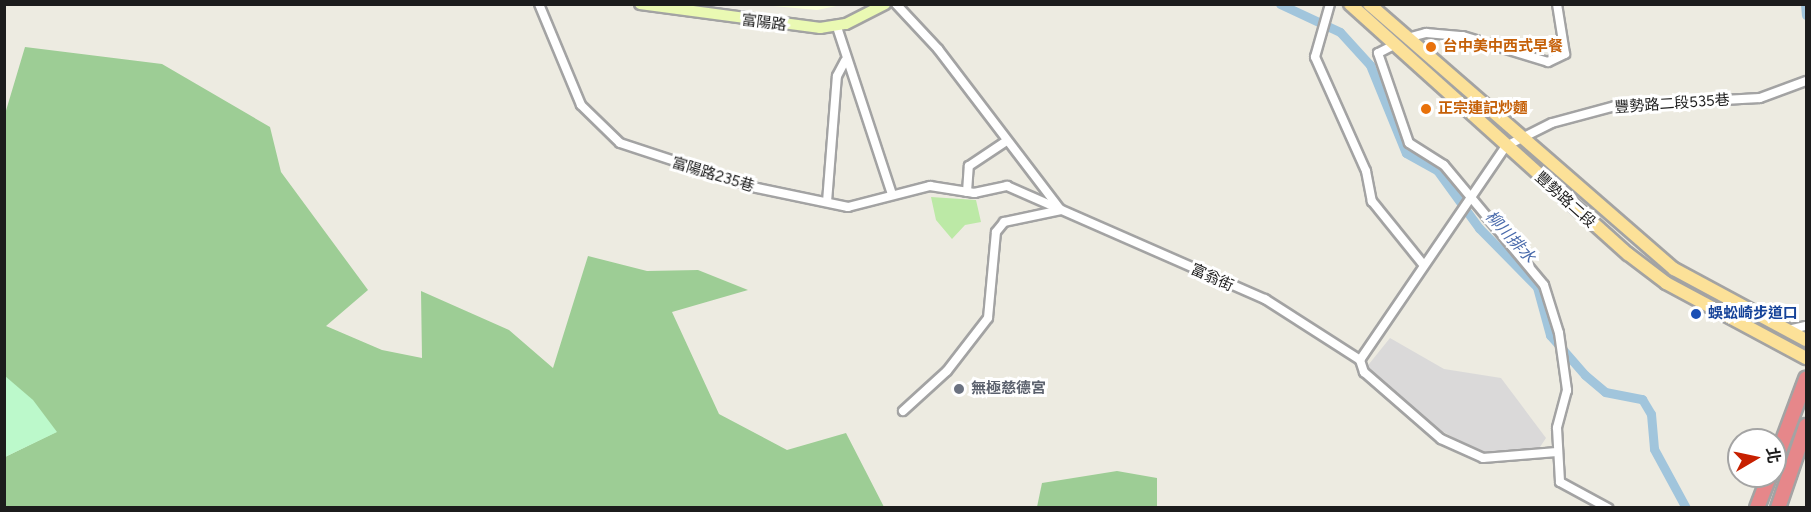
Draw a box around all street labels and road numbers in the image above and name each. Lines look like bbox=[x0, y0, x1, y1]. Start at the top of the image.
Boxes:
street label: 富陽路 bbox=[741, 11, 787, 35]
street label: 豐勢路二段535巷 bbox=[1614, 91, 1730, 117]
street label: 富陽路235巷 bbox=[670, 154, 756, 196]
street label: 豐勢路二段 bbox=[1531, 168, 1599, 232]
street label: 富翁街 bbox=[1188, 261, 1236, 295]

